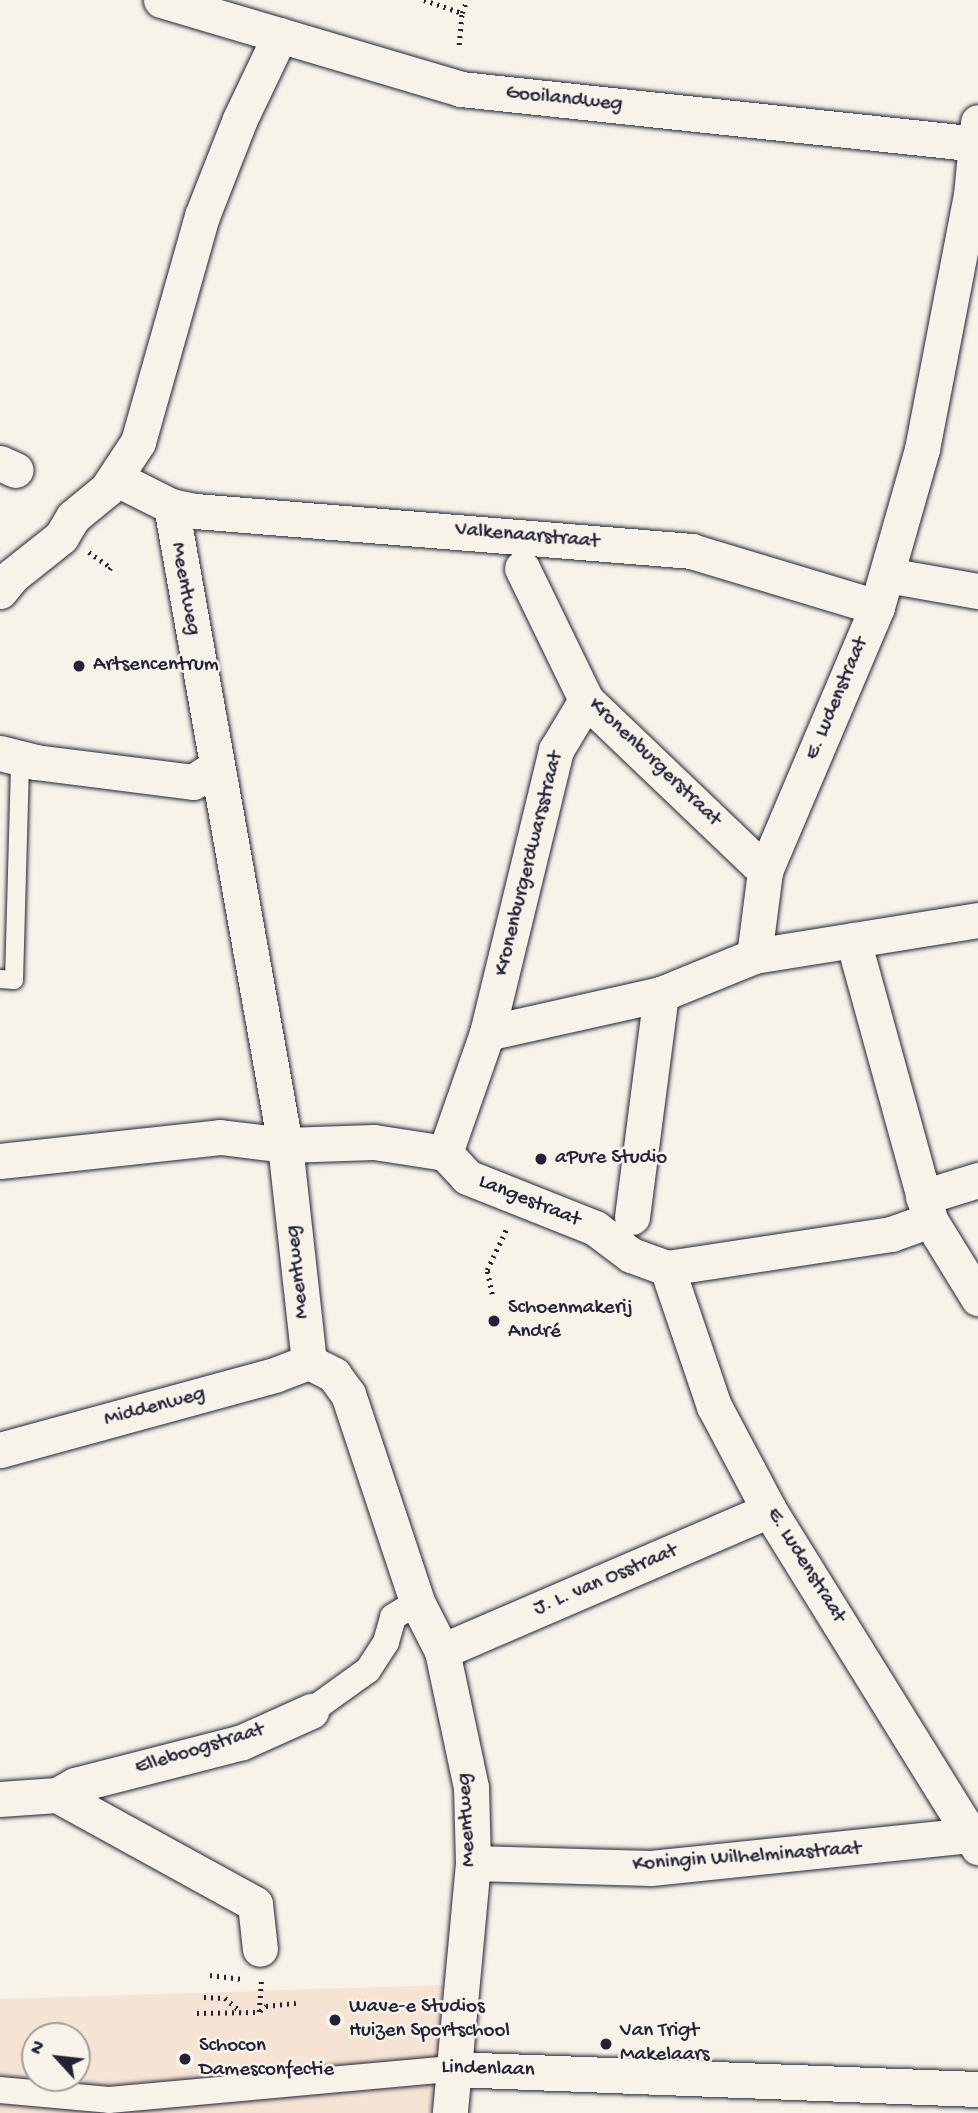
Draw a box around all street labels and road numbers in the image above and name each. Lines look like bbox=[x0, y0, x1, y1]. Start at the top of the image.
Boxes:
street label: Gooilandweg bbox=[504, 81, 624, 119]
street label: Valkenaarstraat bbox=[454, 518, 600, 556]
street label: Meentweg bbox=[163, 541, 205, 637]
street label: E. Ludenstraat bbox=[801, 634, 875, 764]
street label: Kronenburgerstraat bbox=[582, 693, 726, 833]
street label: Kronenburgerdwarsstraat bbox=[490, 749, 570, 979]
street label: Langestraat bbox=[474, 1170, 584, 1234]
street label: Meentweg bbox=[282, 1224, 316, 1320]
street label: Middenweg bbox=[102, 1382, 208, 1434]
street label: E. Ludenstraat bbox=[760, 1504, 850, 1628]
street label: J. L. van Osstraat bbox=[530, 1539, 682, 1623]
street label: Elleboogstraat bbox=[132, 1718, 268, 1782]
street label: Meentweg bbox=[453, 1772, 483, 1868]
street label: Koningin Wilhelminastraat bbox=[632, 1837, 862, 1879]
street label: Lindenlaan bbox=[441, 2056, 535, 2084]

